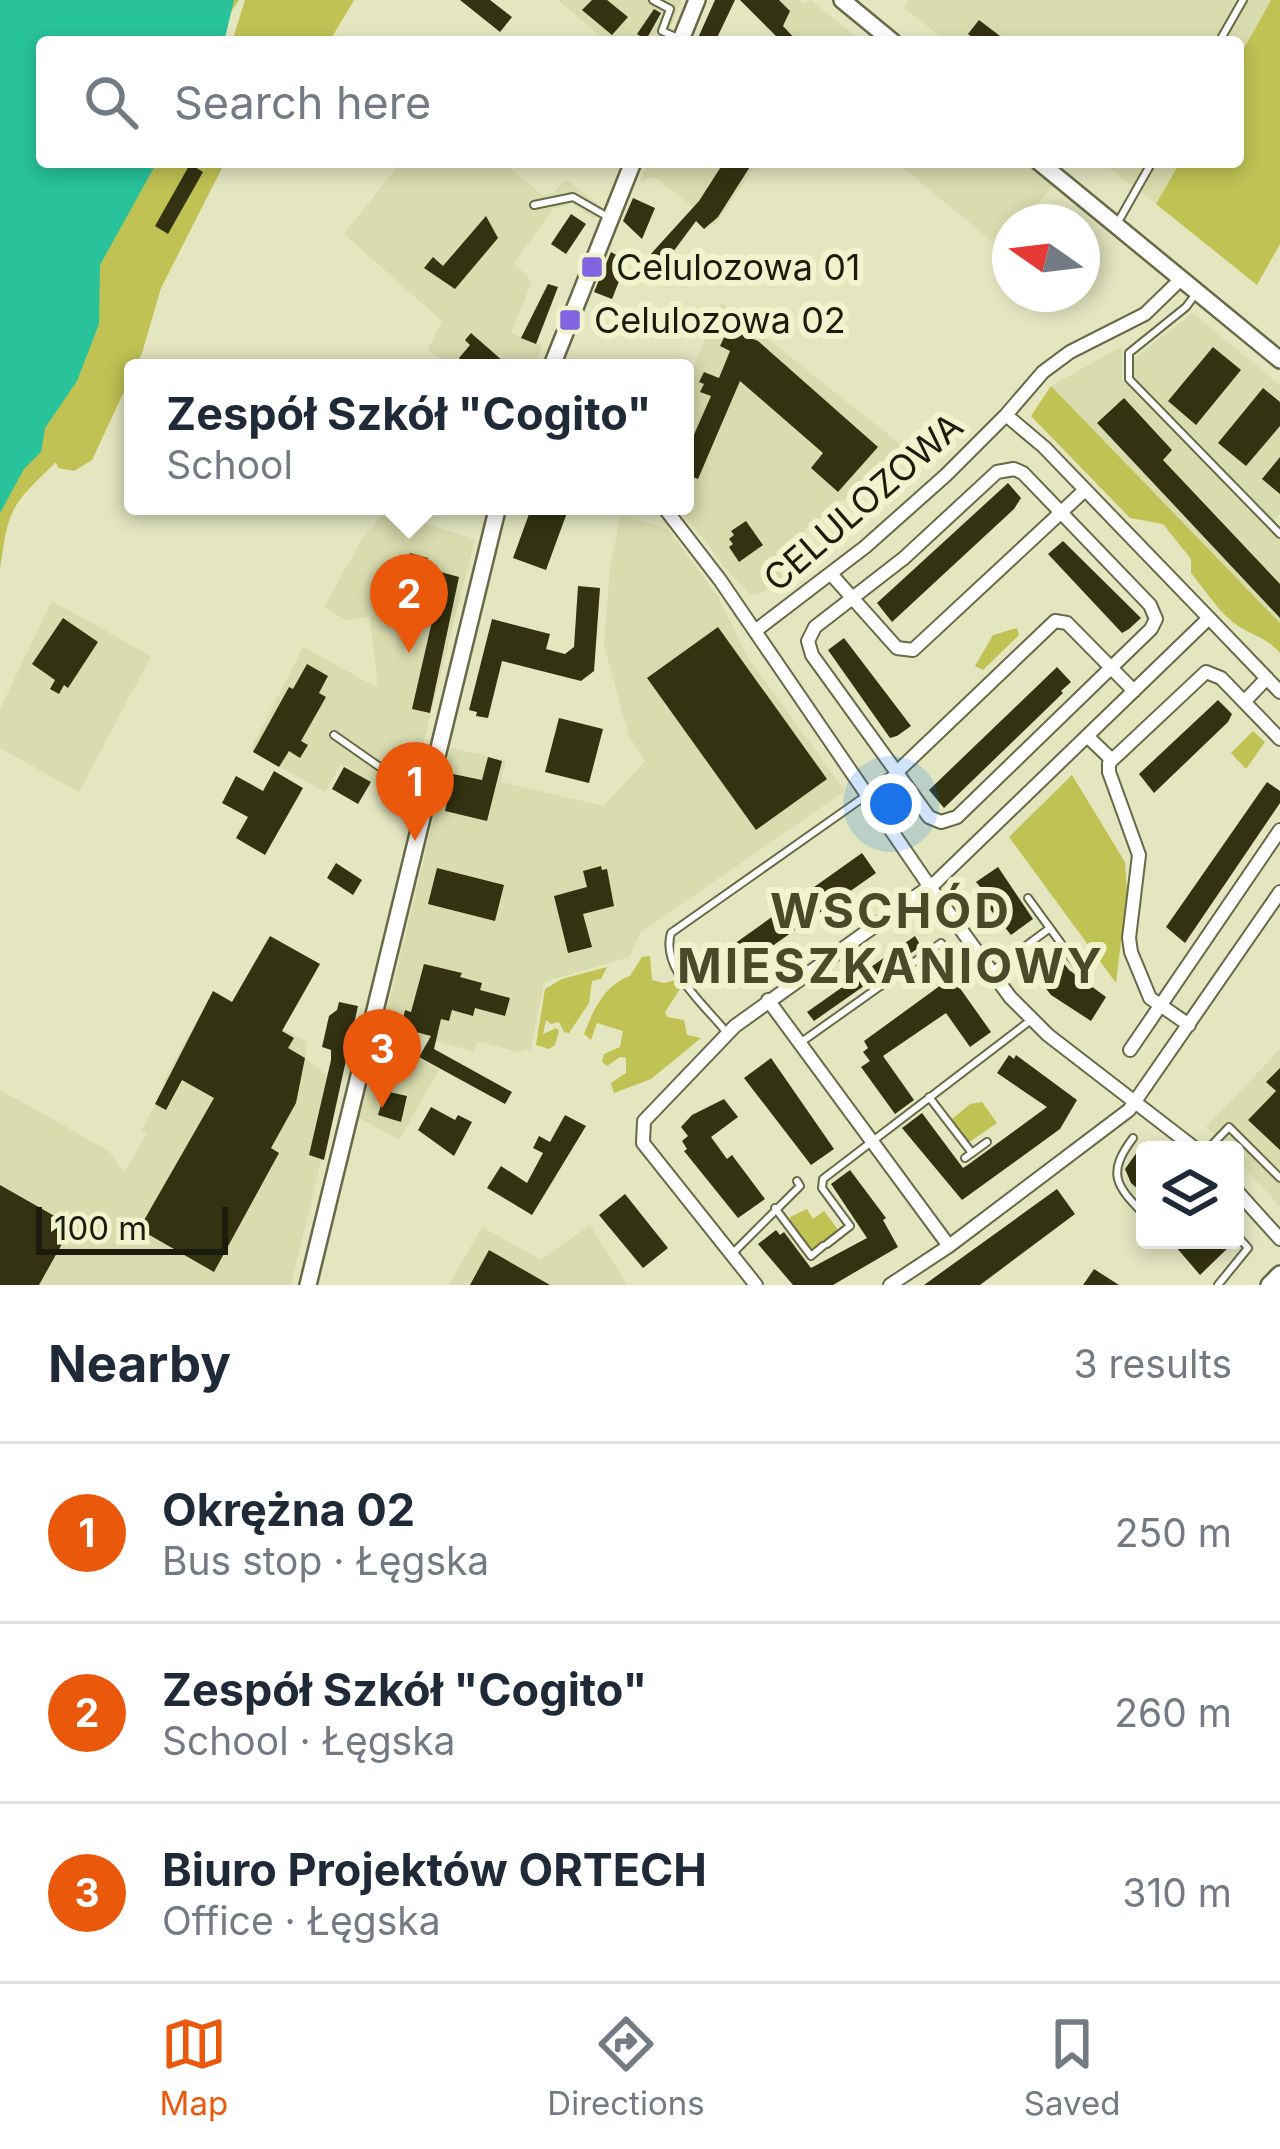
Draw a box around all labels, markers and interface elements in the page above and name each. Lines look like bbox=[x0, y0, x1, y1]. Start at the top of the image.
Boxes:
search box bbox=[36, 36, 1244, 168]
icon: search bbox=[78, 69, 144, 135]
text: Search here bbox=[174, 75, 431, 130]
north arrow bbox=[992, 204, 1100, 312]
place label: Celulozowa 01 bbox=[616, 245, 861, 289]
marker: Celulozowa 01 bbox=[579, 254, 605, 280]
place label: Celulozowa 02 bbox=[594, 298, 846, 342]
marker: Celulozowa 02 bbox=[557, 307, 583, 333]
popup bbox=[124, 359, 694, 515]
text: Zespół Szkół "Cogito" bbox=[166, 386, 652, 441]
street label: CELULOZOWA bbox=[755, 404, 971, 600]
text: School bbox=[166, 441, 293, 488]
pin: 2 bbox=[370, 554, 448, 653]
pin: 1 bbox=[376, 742, 454, 841]
your location bbox=[861, 774, 921, 834]
district label: WSCHÓD MIESZKANIOWY bbox=[677, 881, 1105, 995]
pin: 3 bbox=[343, 1009, 421, 1108]
map controls bbox=[1136, 1141, 1244, 1249]
button: layers bbox=[1136, 1141, 1244, 1249]
scale bar bbox=[36, 1201, 228, 1254]
text: 100 m bbox=[54, 1208, 147, 1248]
text: Nearby bbox=[48, 1333, 231, 1394]
text: 3 results bbox=[1074, 1340, 1232, 1387]
text: Okrężna 02 bbox=[162, 1482, 415, 1537]
text: 1 bbox=[79, 1509, 95, 1556]
text: 250 m bbox=[1115, 1509, 1232, 1556]
text: Bus stop · Łęgska bbox=[162, 1537, 489, 1584]
text: Zespół Szkół "Cogito" bbox=[162, 1662, 647, 1717]
text: 2 bbox=[75, 1689, 99, 1736]
text: 260 m bbox=[1114, 1689, 1232, 1736]
text: School · Łęgska bbox=[162, 1717, 456, 1764]
text: Biuro Projektów ORTECH bbox=[162, 1842, 707, 1897]
text: 3 bbox=[74, 1869, 100, 1916]
text: 310 m bbox=[1122, 1869, 1232, 1916]
text: Office · Łęgska bbox=[162, 1897, 441, 1944]
tab: Map bbox=[160, 2011, 228, 2123]
tab: Directions bbox=[547, 2011, 705, 2123]
tab: Saved bbox=[1024, 2011, 1120, 2123]

